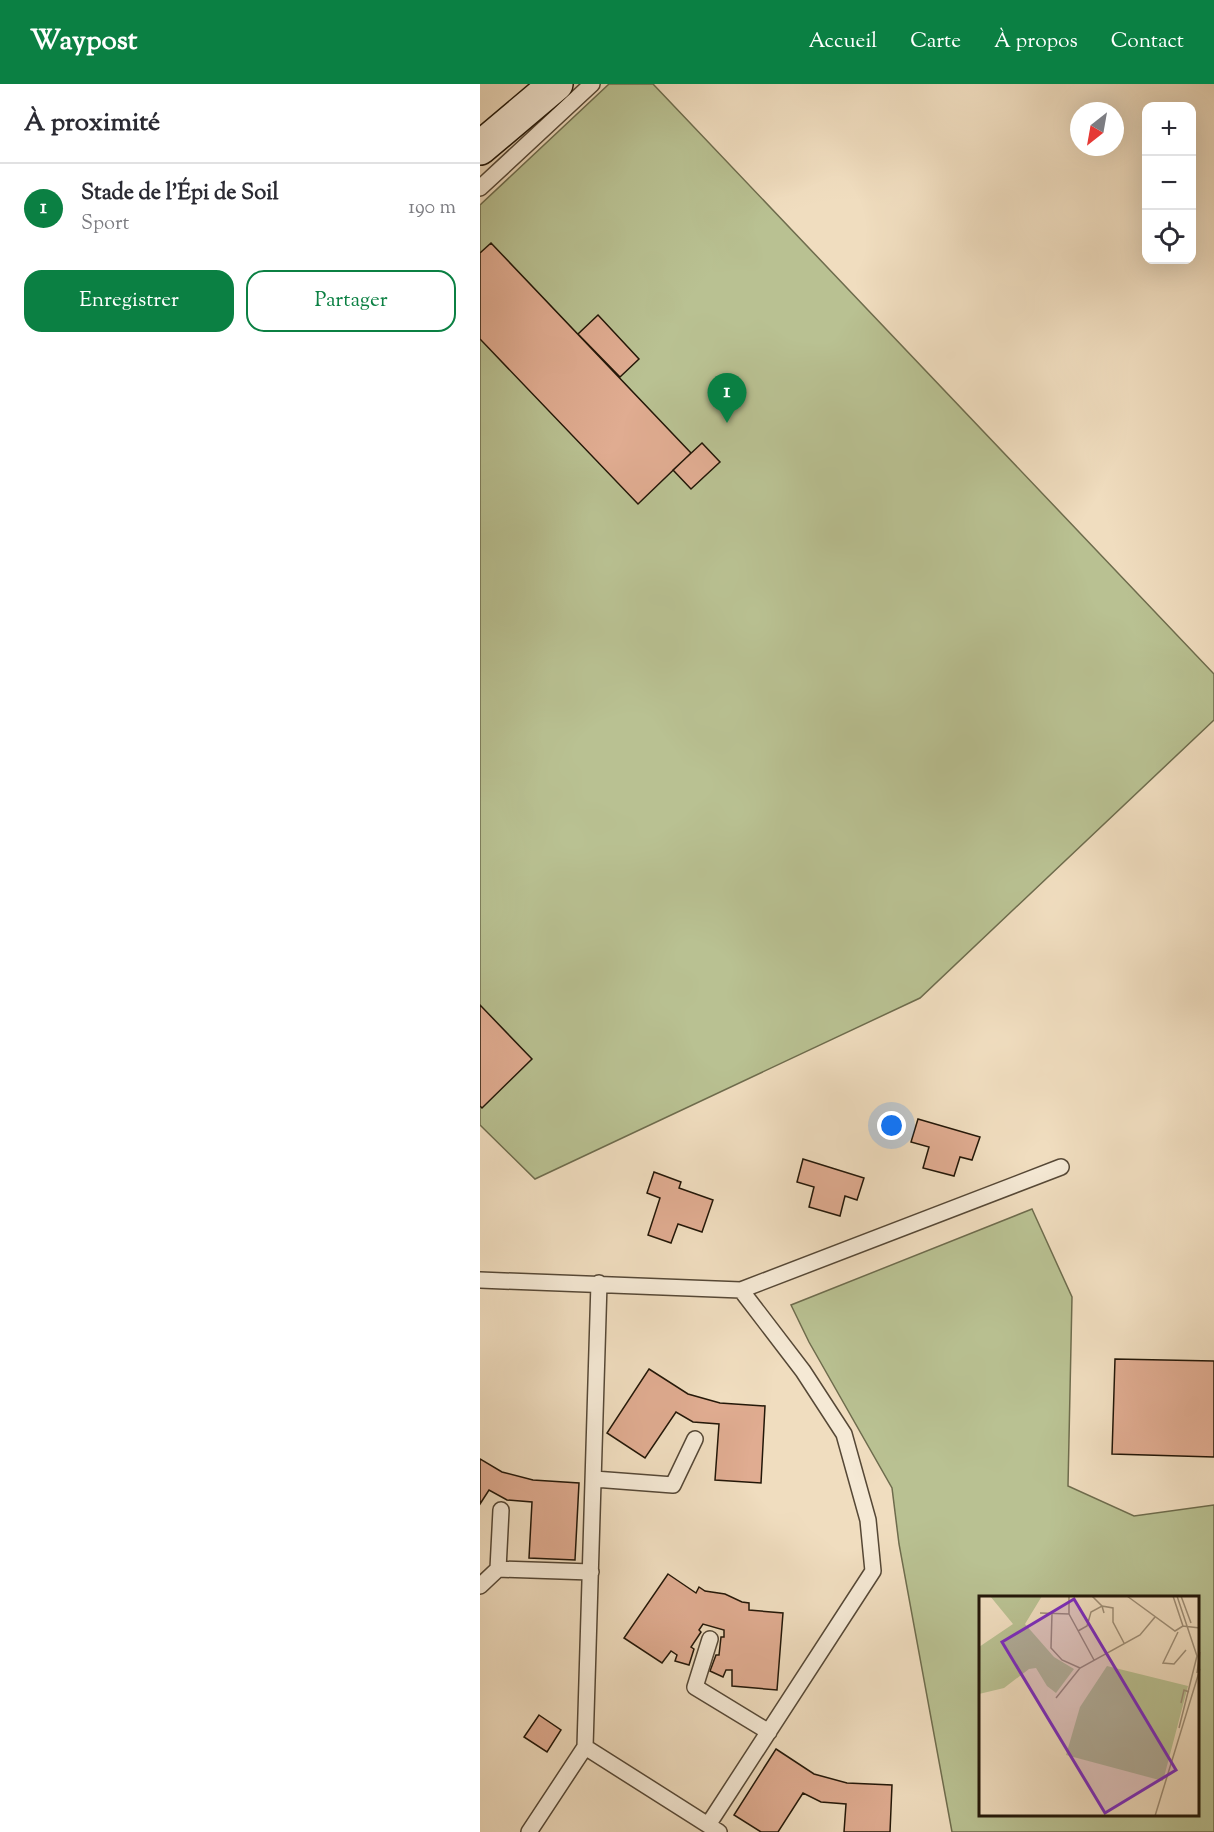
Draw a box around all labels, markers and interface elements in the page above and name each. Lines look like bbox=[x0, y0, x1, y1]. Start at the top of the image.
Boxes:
text: Waypost bbox=[30, 22, 137, 62]
text: Accueil bbox=[809, 27, 877, 57]
text: Carte bbox=[910, 27, 961, 57]
text: À propos bbox=[994, 27, 1078, 57]
text: Contact bbox=[1111, 27, 1184, 57]
north arrow bbox=[1070, 102, 1124, 156]
map controls bbox=[1142, 102, 1196, 264]
button: + bbox=[1142, 102, 1196, 156]
text: À proximité bbox=[24, 105, 160, 142]
button: − bbox=[1142, 156, 1196, 210]
text: Stade de l'Épi de Soil bbox=[81, 178, 279, 210]
text: 1 bbox=[40, 194, 47, 223]
text: 190 m bbox=[408, 194, 456, 223]
text: Sport bbox=[81, 210, 129, 239]
button: locate bbox=[1142, 210, 1196, 264]
button: Enregistrer bbox=[24, 270, 234, 332]
button: Partager bbox=[246, 270, 456, 332]
pin: 1 bbox=[708, 374, 746, 423]
your location bbox=[877, 1111, 906, 1140]
inset map bbox=[979, 1596, 1199, 1817]

